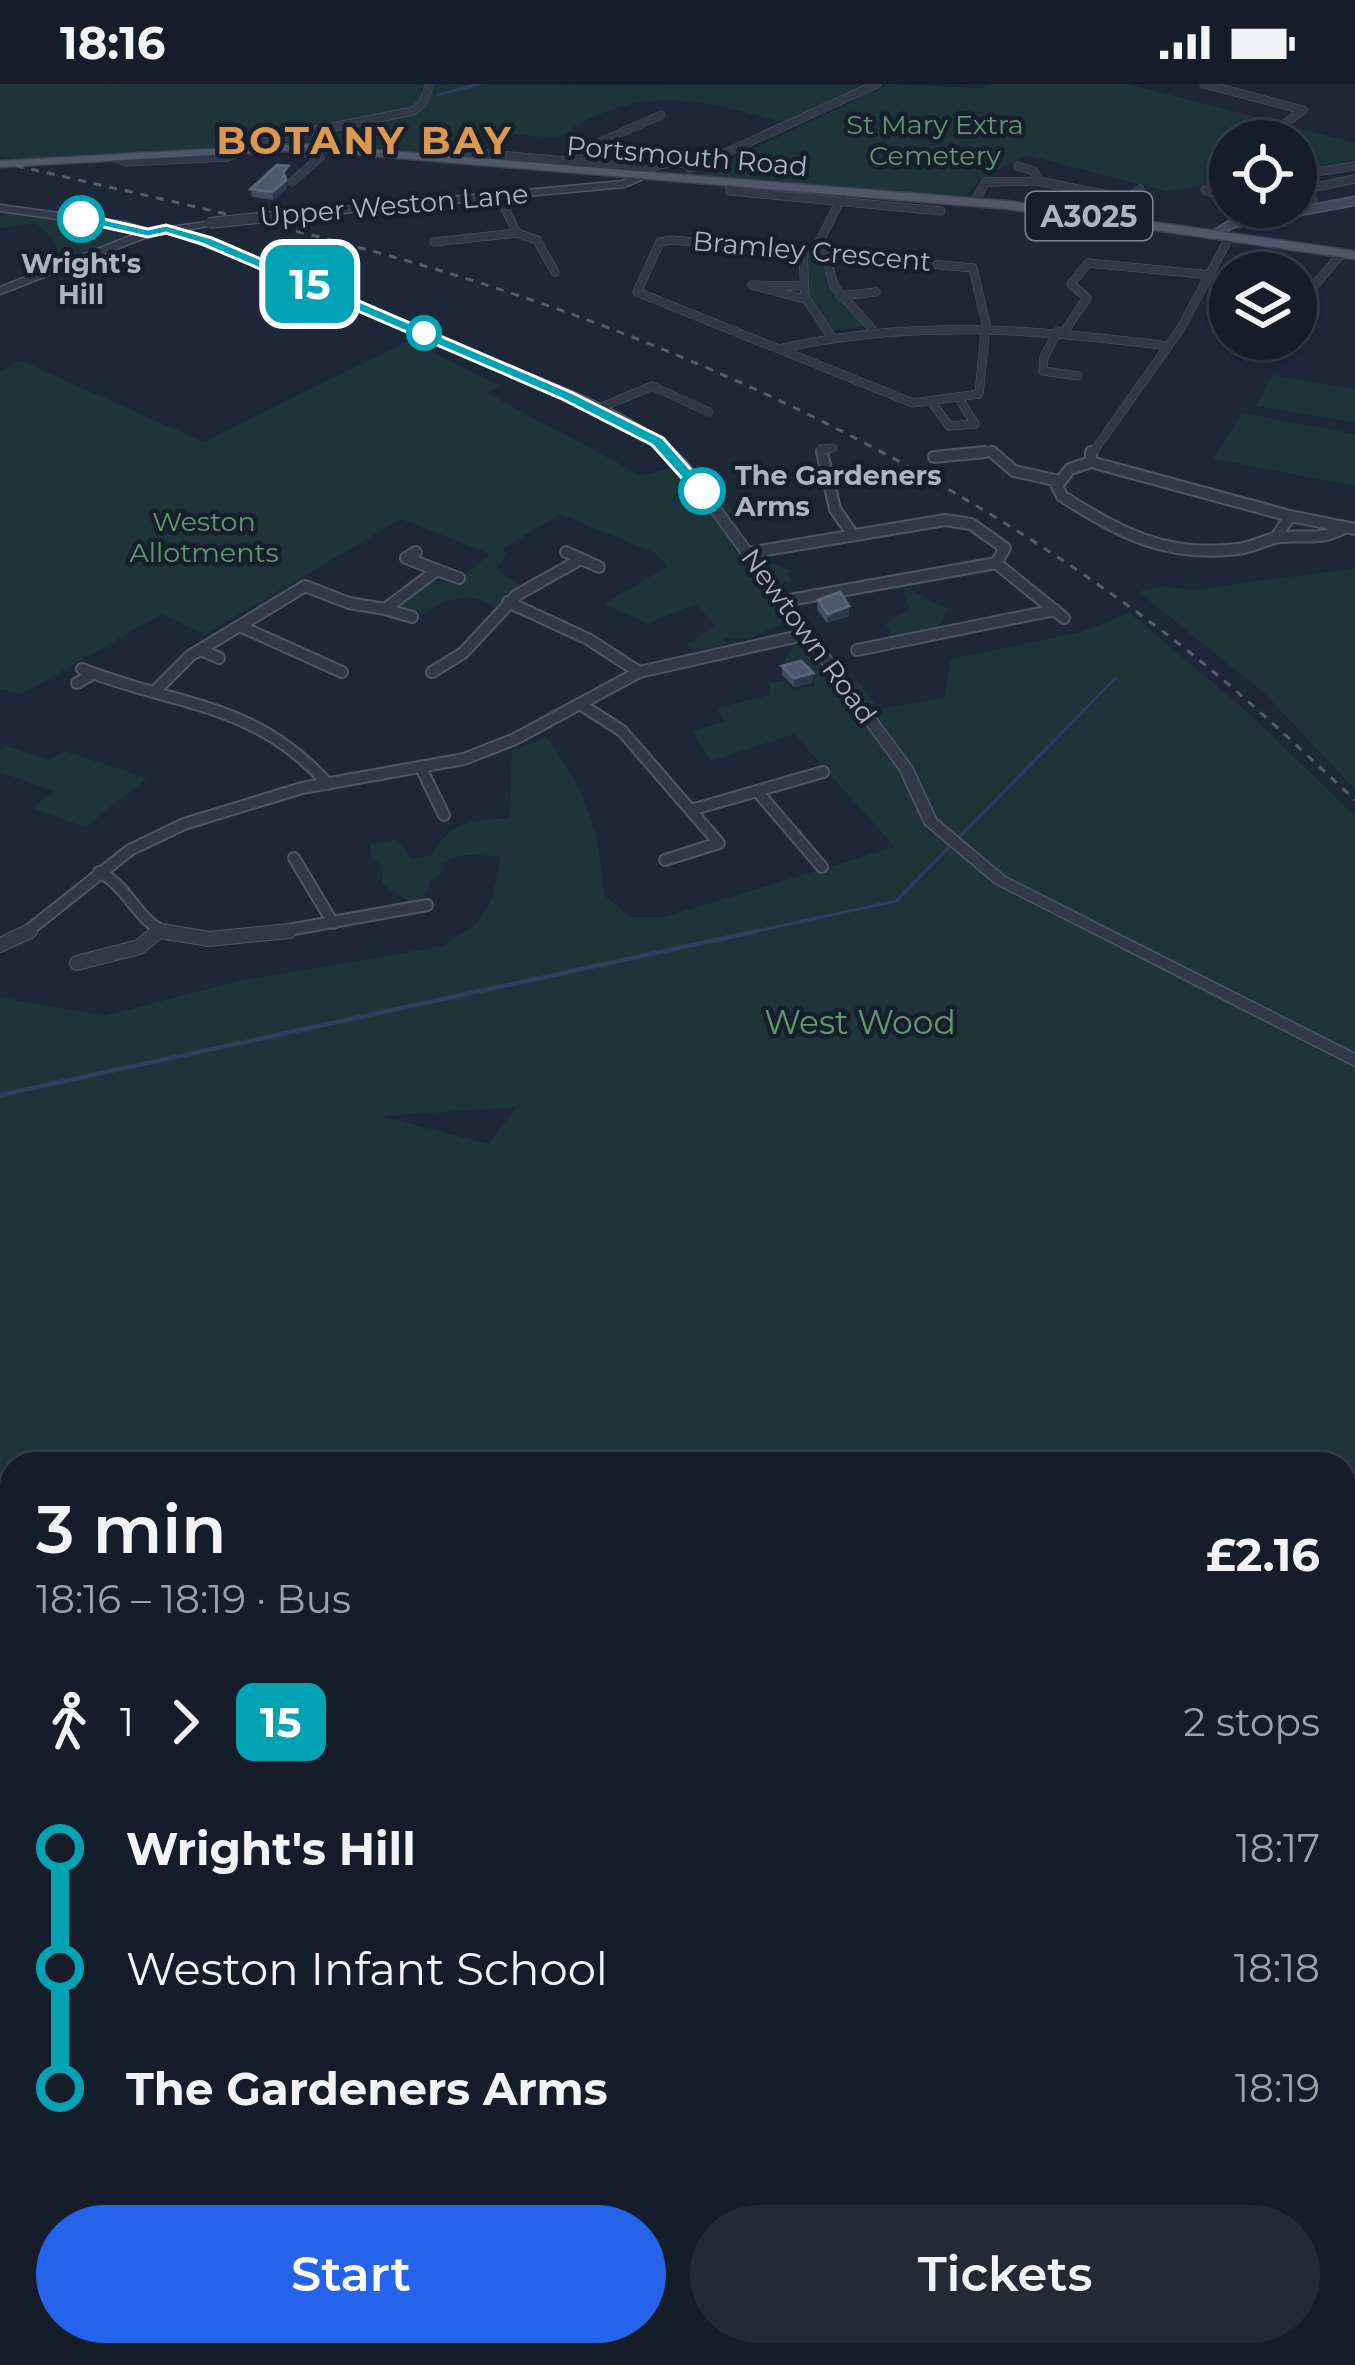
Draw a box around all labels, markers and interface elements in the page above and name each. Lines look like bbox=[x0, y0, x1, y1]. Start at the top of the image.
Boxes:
text: 18:16 bbox=[60, 15, 165, 70]
park label: St Mary Extra Cemetery bbox=[846, 108, 1024, 172]
district label: BOTANY BAY bbox=[216, 116, 514, 164]
map controls bbox=[1209, 120, 1317, 360]
button: locate bbox=[1209, 120, 1317, 228]
street label: Portsmouth Road bbox=[565, 129, 809, 183]
street label: Upper Weston Lane bbox=[258, 177, 530, 233]
road number: A3025 bbox=[1026, 192, 1152, 240]
marker: Wright's Hill bbox=[59, 197, 103, 241]
street label: Bramley Crescent bbox=[691, 224, 933, 278]
line badge: 15 bbox=[256, 245, 364, 323]
place label: Wright's Hill bbox=[21, 247, 141, 311]
button: layers bbox=[1209, 252, 1317, 360]
text: 15 bbox=[289, 258, 331, 310]
unlabelled marker bbox=[408, 317, 440, 349]
place label: The Gardeners Arms bbox=[734, 459, 942, 523]
marker: The Gardeners Arms bbox=[680, 469, 724, 513]
park label: Weston Allotments bbox=[129, 505, 279, 569]
street label: Newtown Road bbox=[734, 542, 884, 730]
park label: West Wood bbox=[764, 1002, 956, 1042]
text: 3 min bbox=[36, 1489, 226, 1570]
text: £2.16 bbox=[1206, 1527, 1320, 1582]
text: 18:16 – 18:19 · Bus bbox=[36, 1575, 351, 1623]
icon: walk bbox=[36, 1689, 102, 1755]
icon: forward bbox=[152, 1689, 218, 1755]
text: 15 bbox=[260, 1696, 302, 1748]
text: 1 bbox=[120, 1698, 134, 1746]
text: 2 stops bbox=[1184, 1698, 1320, 1746]
text: Wright's Hill bbox=[126, 1821, 416, 1876]
text: 18:17 bbox=[1236, 1824, 1320, 1872]
text: Weston Infant School bbox=[126, 1941, 608, 1996]
text: 18:18 bbox=[1234, 1944, 1320, 1992]
text: The Gardeners Arms bbox=[126, 2061, 608, 2116]
text: 18:19 bbox=[1235, 2064, 1320, 2112]
button: Start bbox=[36, 2205, 666, 2343]
button: Tickets bbox=[690, 2205, 1320, 2343]

